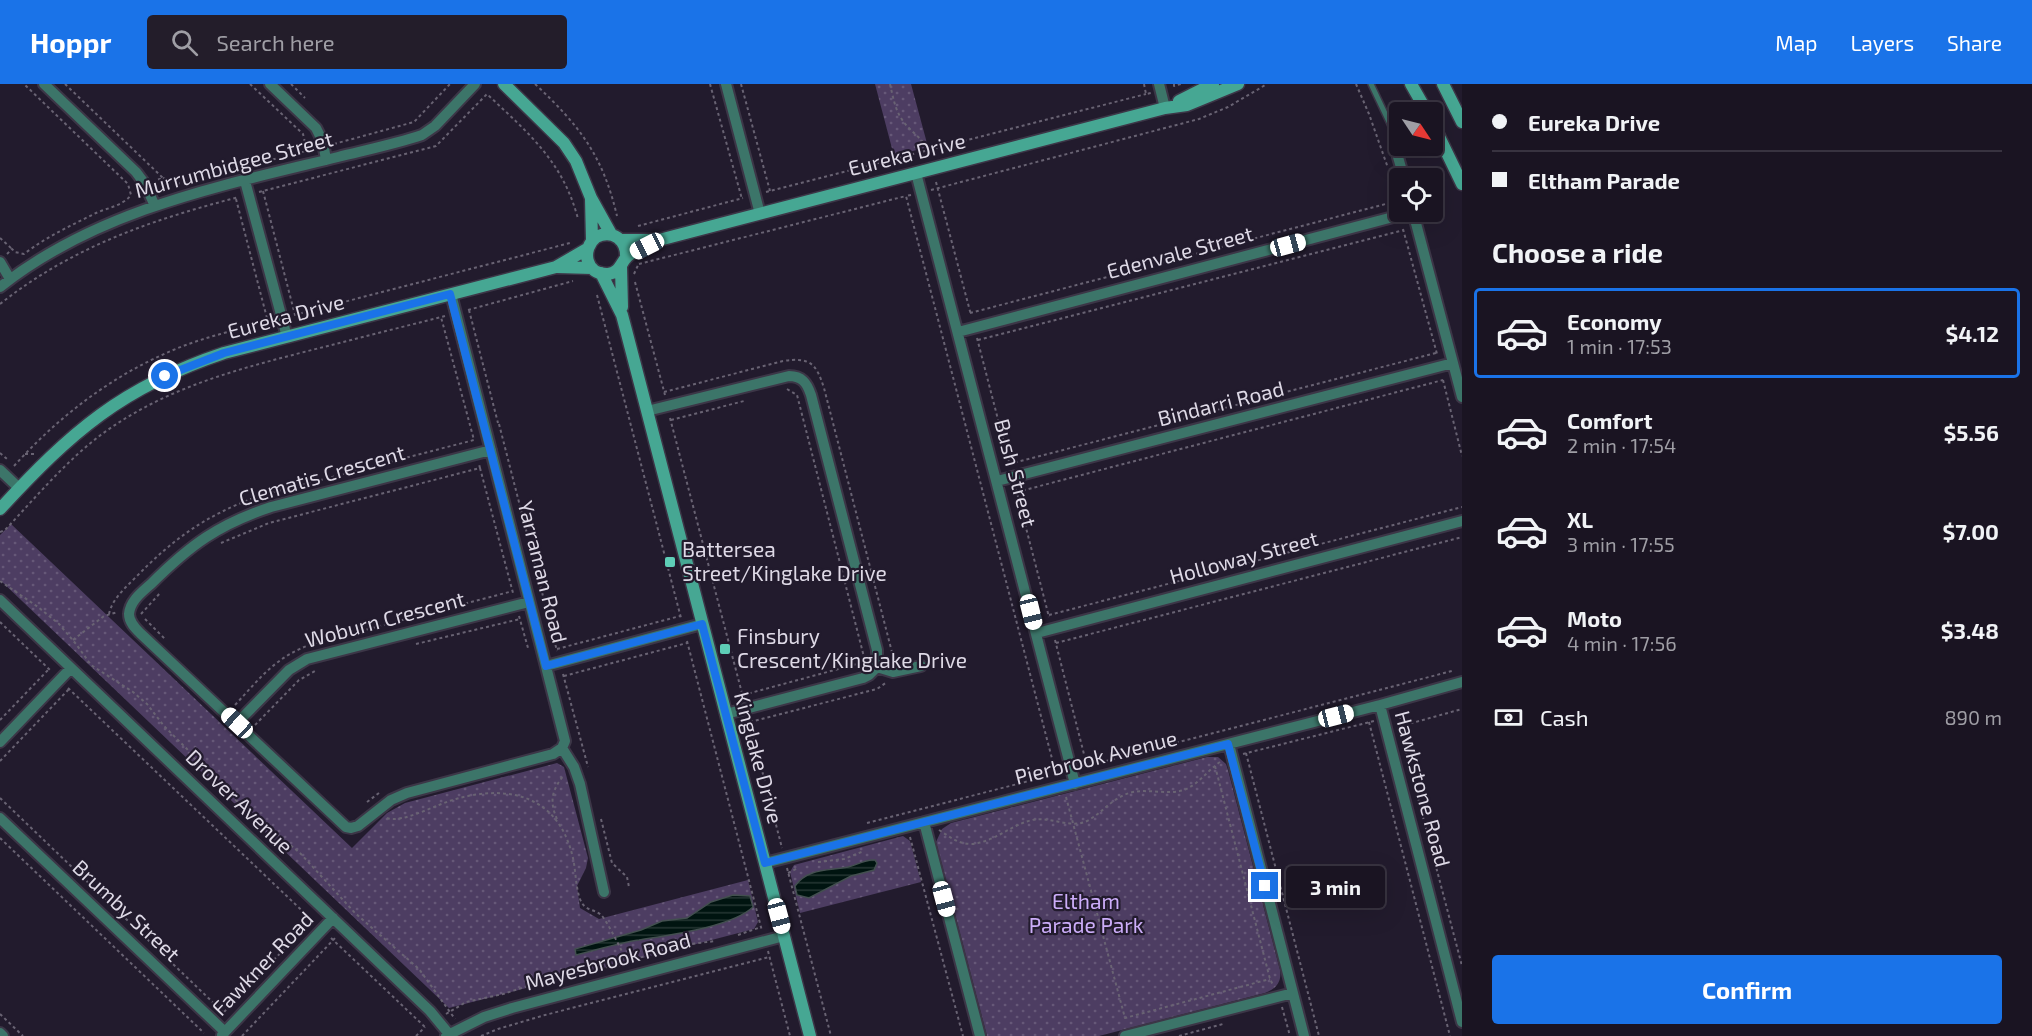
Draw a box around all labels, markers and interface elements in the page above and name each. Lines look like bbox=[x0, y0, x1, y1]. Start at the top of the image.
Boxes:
search box bbox=[147, 15, 567, 69]
text: Hoppr bbox=[30, 25, 111, 59]
icon: search bbox=[168, 26, 201, 59]
text: Search here bbox=[216, 29, 335, 55]
text: Map bbox=[1775, 30, 1817, 55]
text: Layers bbox=[1850, 30, 1914, 55]
text: Share bbox=[1947, 30, 2002, 55]
north arrow bbox=[1389, 102, 1443, 156]
map controls bbox=[1389, 102, 1443, 222]
text: Eureka Drive bbox=[1528, 109, 1660, 135]
street label: Murrumbidgee Street bbox=[132, 125, 335, 202]
street label: Eureka Drive bbox=[845, 127, 968, 180]
text: Eltham Parade bbox=[1528, 167, 1680, 193]
button: locate bbox=[1389, 168, 1443, 222]
street label: Edenvale Street bbox=[1104, 220, 1255, 283]
car bbox=[627, 230, 667, 262]
car bbox=[1268, 232, 1308, 258]
text: Choose a ride bbox=[1492, 236, 1663, 268]
street label: Eureka Drive bbox=[224, 288, 347, 343]
icon: car bbox=[1495, 306, 1549, 360]
text: Economy bbox=[1567, 308, 1662, 334]
text: $4.12 bbox=[1946, 320, 1999, 346]
text: 1 min · 17:53 bbox=[1567, 334, 1672, 358]
route start bbox=[151, 362, 178, 389]
street label: Bindarri Road bbox=[1155, 375, 1286, 430]
icon: car bbox=[1495, 405, 1549, 459]
text: Comfort bbox=[1567, 407, 1652, 433]
street label: Bush Street bbox=[990, 416, 1043, 529]
text: $5.56 bbox=[1944, 419, 1999, 445]
text: 2 min · 17:54 bbox=[1567, 433, 1676, 457]
street label: Clematis Crescent bbox=[236, 439, 408, 510]
street label: Yarraman Road bbox=[514, 498, 573, 645]
icon: car bbox=[1495, 504, 1549, 558]
text: XL bbox=[1567, 506, 1593, 532]
text: $7.00 bbox=[1942, 518, 1999, 544]
street label: Holloway Street bbox=[1167, 525, 1321, 588]
text: 3 min · 17:55 bbox=[1567, 532, 1675, 556]
place label: Battersea Street/Kinglake Drive bbox=[682, 536, 887, 585]
marker: Battersea Street/Kinglake Drive bbox=[663, 555, 677, 569]
street label: Woburn Crescent bbox=[302, 585, 467, 652]
car bbox=[1018, 592, 1044, 632]
icon: car bbox=[1495, 603, 1549, 657]
text: Moto bbox=[1567, 605, 1622, 631]
text: $3.48 bbox=[1941, 617, 1999, 643]
place label: Finsbury Crescent/Kinglake Drive bbox=[737, 623, 967, 672]
text: 4 min · 17:56 bbox=[1567, 631, 1677, 655]
marker: Finsbury Crescent/Kinglake Drive bbox=[718, 642, 732, 656]
street label: Kinglake Drive bbox=[730, 689, 789, 826]
icon: cash bbox=[1492, 701, 1525, 734]
car bbox=[1316, 703, 1356, 729]
car bbox=[218, 704, 256, 742]
text: Cash bbox=[1540, 704, 1589, 730]
text: 890 m bbox=[1944, 705, 2002, 729]
street label: Hawkstone Road bbox=[1391, 708, 1456, 869]
street label: Pierbrook Avenue bbox=[1012, 724, 1179, 789]
street label: Drover Avenue bbox=[181, 744, 299, 858]
street label: Brumby Street bbox=[68, 854, 186, 966]
callout: 3 min bbox=[1286, 865, 1385, 907]
route end bbox=[1251, 872, 1278, 899]
text: 3 min bbox=[1310, 875, 1361, 899]
car bbox=[931, 879, 957, 919]
park label: Eltham Parade Park bbox=[1029, 888, 1144, 937]
car bbox=[766, 896, 792, 936]
street label: Fawkner Road bbox=[206, 906, 318, 1020]
street label: Mayesbrook Road bbox=[522, 926, 693, 995]
button: Confirm bbox=[1492, 955, 2002, 1024]

